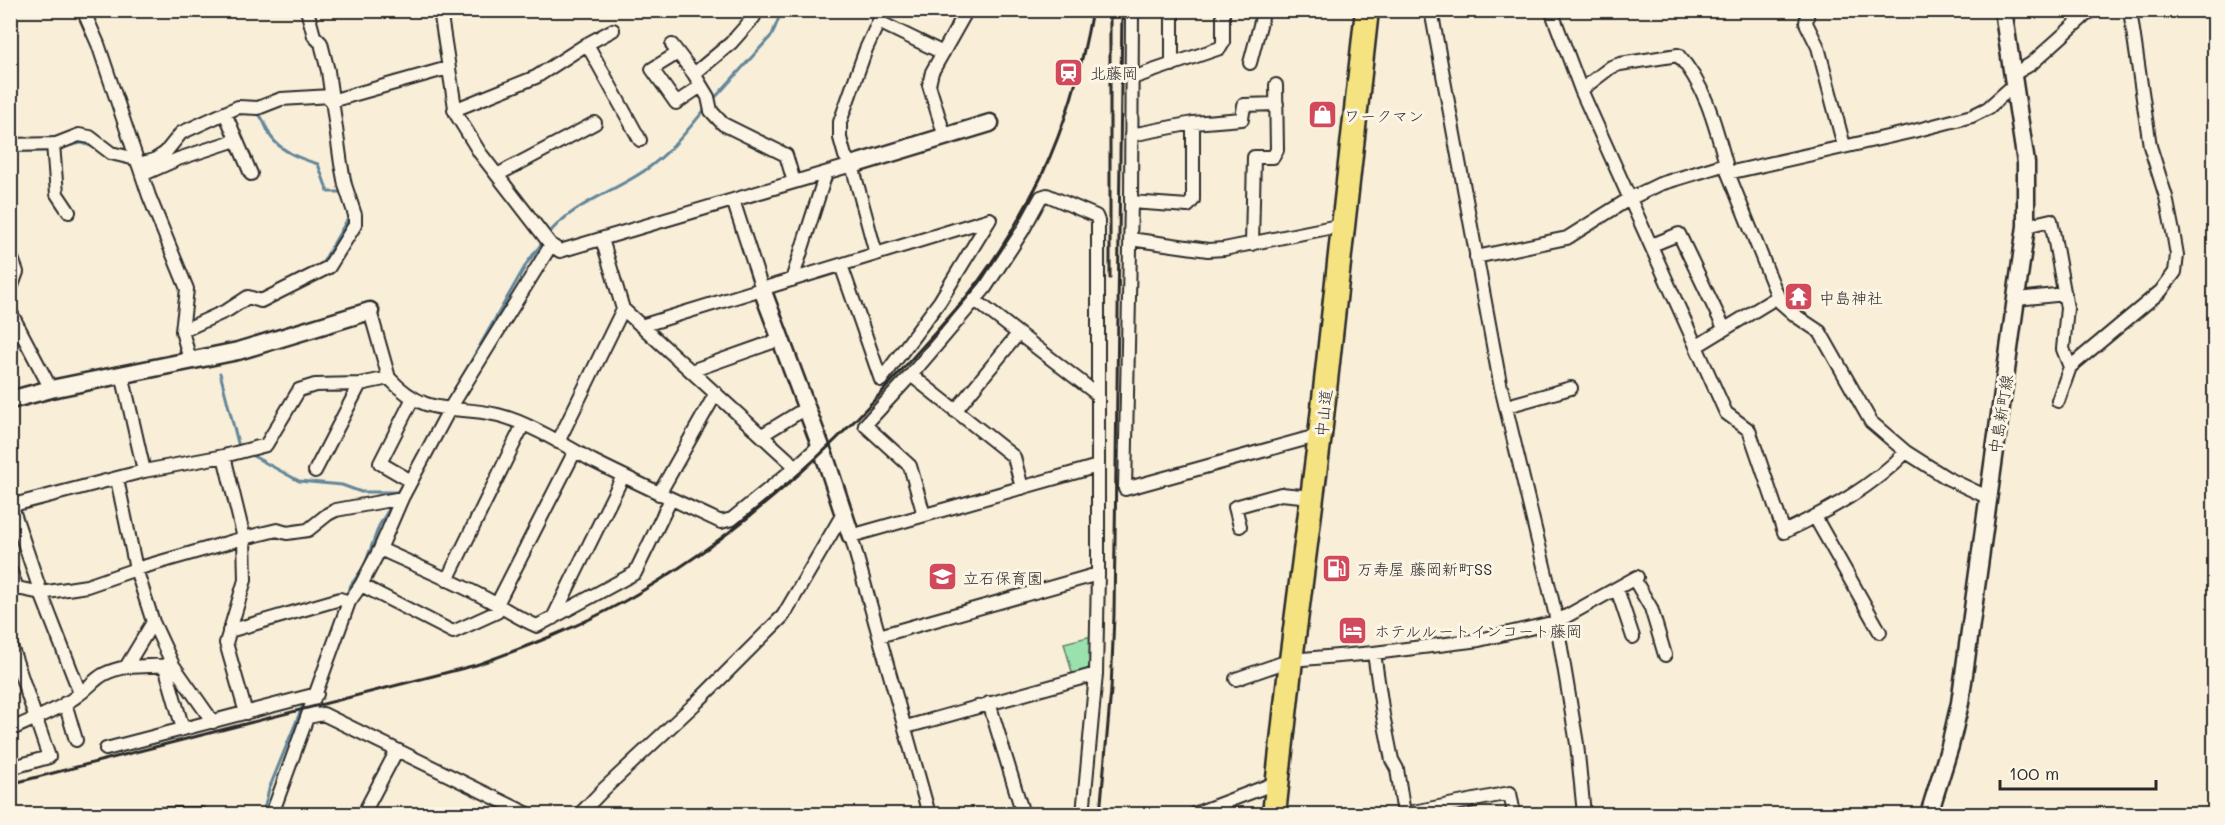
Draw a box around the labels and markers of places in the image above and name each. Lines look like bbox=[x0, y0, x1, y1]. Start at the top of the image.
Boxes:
station icon: 北藤岡 bbox=[1053, 56, 1085, 88]
place label: 北藤岡 bbox=[1090, 62, 1138, 83]
shop icon: ワークマン bbox=[1307, 99, 1339, 131]
place label: ワークマン bbox=[1344, 105, 1424, 126]
temple icon: 中島神社 bbox=[1782, 281, 1814, 313]
place label: 中島神社 bbox=[1819, 287, 1883, 308]
fuel station icon: 万寿屋 藤岡新町SS bbox=[1320, 552, 1352, 584]
place label: 万寿屋 藤岡新町SS bbox=[1357, 558, 1492, 579]
school or university icon: 立石保育園 bbox=[926, 561, 958, 593]
place label: 立石保育園 bbox=[963, 567, 1043, 588]
hotel icon: ホテルルートインコート藤岡 bbox=[1337, 614, 1369, 646]
place label: ホテルルートインコート藤岡 bbox=[1374, 620, 1582, 641]

